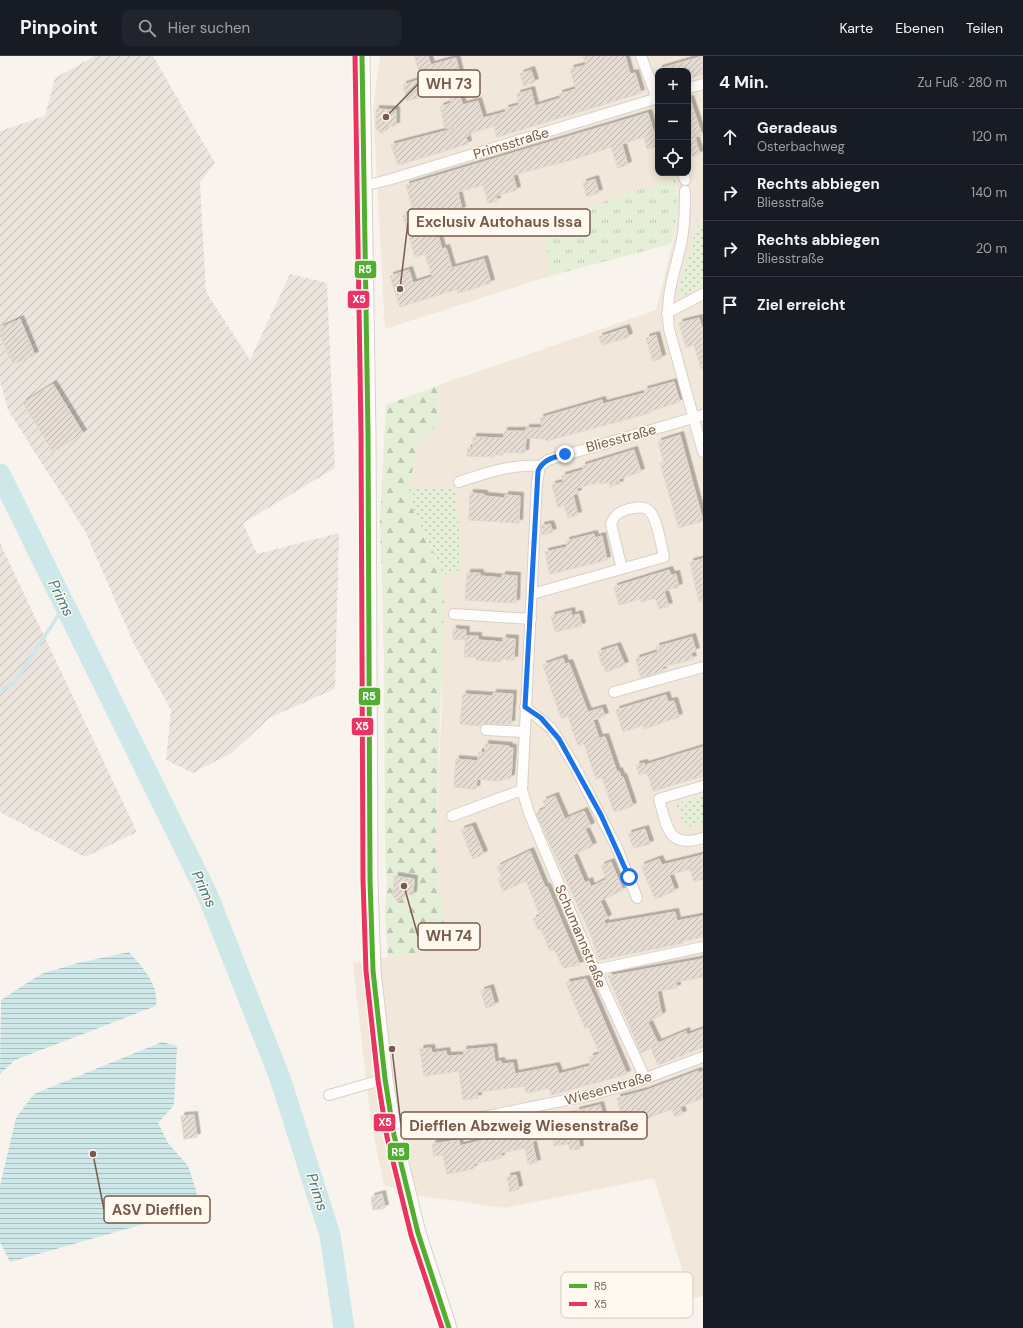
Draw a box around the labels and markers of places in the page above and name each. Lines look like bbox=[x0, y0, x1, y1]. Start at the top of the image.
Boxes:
callout: WH 73 bbox=[418, 70, 480, 97]
callout: Exclusiv Autohaus Issa bbox=[408, 209, 590, 236]
callout: WH 74 bbox=[418, 923, 480, 950]
callout: Diefflen Abzweig Wiesenstraße bbox=[401, 1112, 647, 1139]
callout: ASV Diefflen bbox=[104, 1196, 210, 1223]

